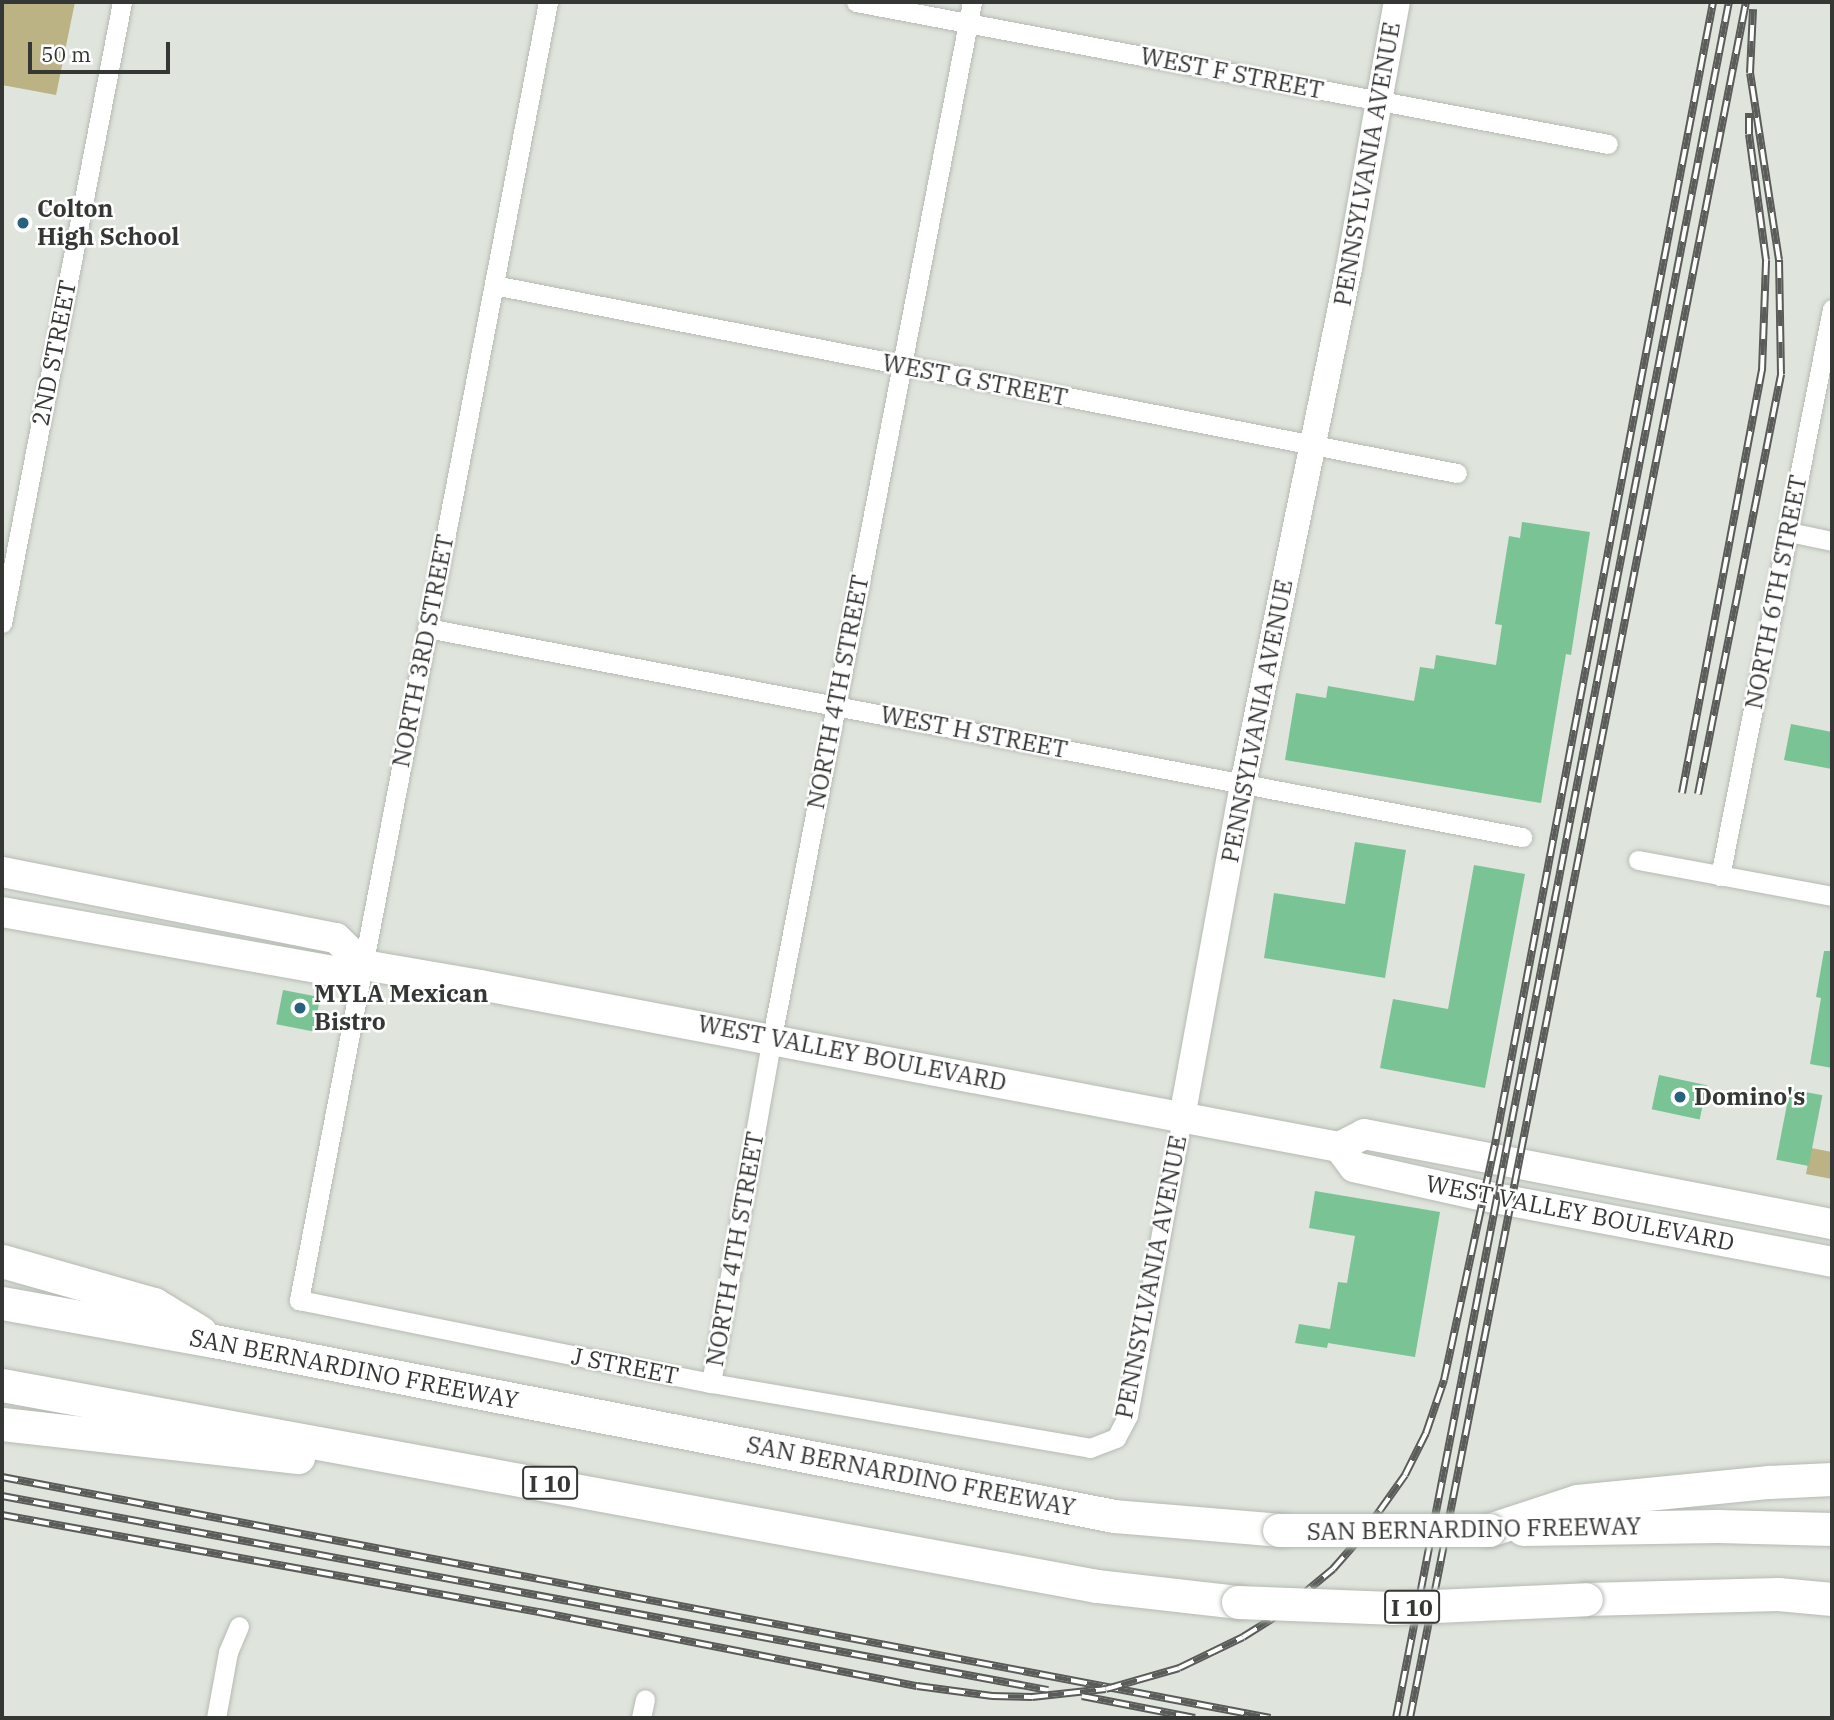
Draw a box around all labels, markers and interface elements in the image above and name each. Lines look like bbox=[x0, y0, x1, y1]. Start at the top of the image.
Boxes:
street label: PENNSYLVANIA AVENUE bbox=[1328, 20, 1406, 308]
scale bar bbox=[32, 28, 173, 72]
text: 50 m bbox=[41, 40, 91, 68]
street label: WEST F STREET bbox=[1138, 41, 1326, 105]
place label: Colton High School bbox=[37, 195, 179, 251]
marker: Colton High School bbox=[15, 215, 31, 231]
street label: 2ND STREET bbox=[26, 278, 82, 428]
street label: WEST G STREET bbox=[880, 348, 1070, 412]
street label: NORTH 6TH STREET bbox=[1739, 472, 1813, 712]
street label: NORTH 3RD STREET bbox=[386, 532, 460, 770]
street label: NORTH 4TH STREET bbox=[801, 572, 875, 812]
street label: PENNSYLVANIA AVENUE bbox=[1215, 577, 1299, 865]
street label: WEST H STREET bbox=[878, 700, 1070, 764]
place label: MYLA Mexican Bistro bbox=[314, 980, 488, 1036]
marker: MYLA Mexican Bistro bbox=[292, 1000, 308, 1016]
street label: WEST VALLEY BOULEVARD bbox=[695, 1009, 1009, 1097]
place label: Domino's bbox=[1694, 1083, 1805, 1111]
marker: Domino's bbox=[1672, 1089, 1688, 1105]
street label: NORTH 4TH STREET bbox=[700, 1129, 770, 1369]
street label: PENNSYLVANIA AVENUE bbox=[1109, 1133, 1193, 1421]
street label: WEST VALLEY BOULEVARD bbox=[1423, 1169, 1737, 1257]
street label: SAN BERNARDINO FREEWAY bbox=[187, 1323, 521, 1415]
street label: J STREET bbox=[569, 1342, 681, 1390]
street label: SAN BERNARDINO FREEWAY bbox=[744, 1430, 1078, 1522]
road number: I 10 bbox=[522, 1464, 578, 1502]
street label: SAN BERNARDINO FREEWAY bbox=[1307, 1512, 1641, 1546]
road number: I 10 bbox=[1384, 1588, 1440, 1626]

